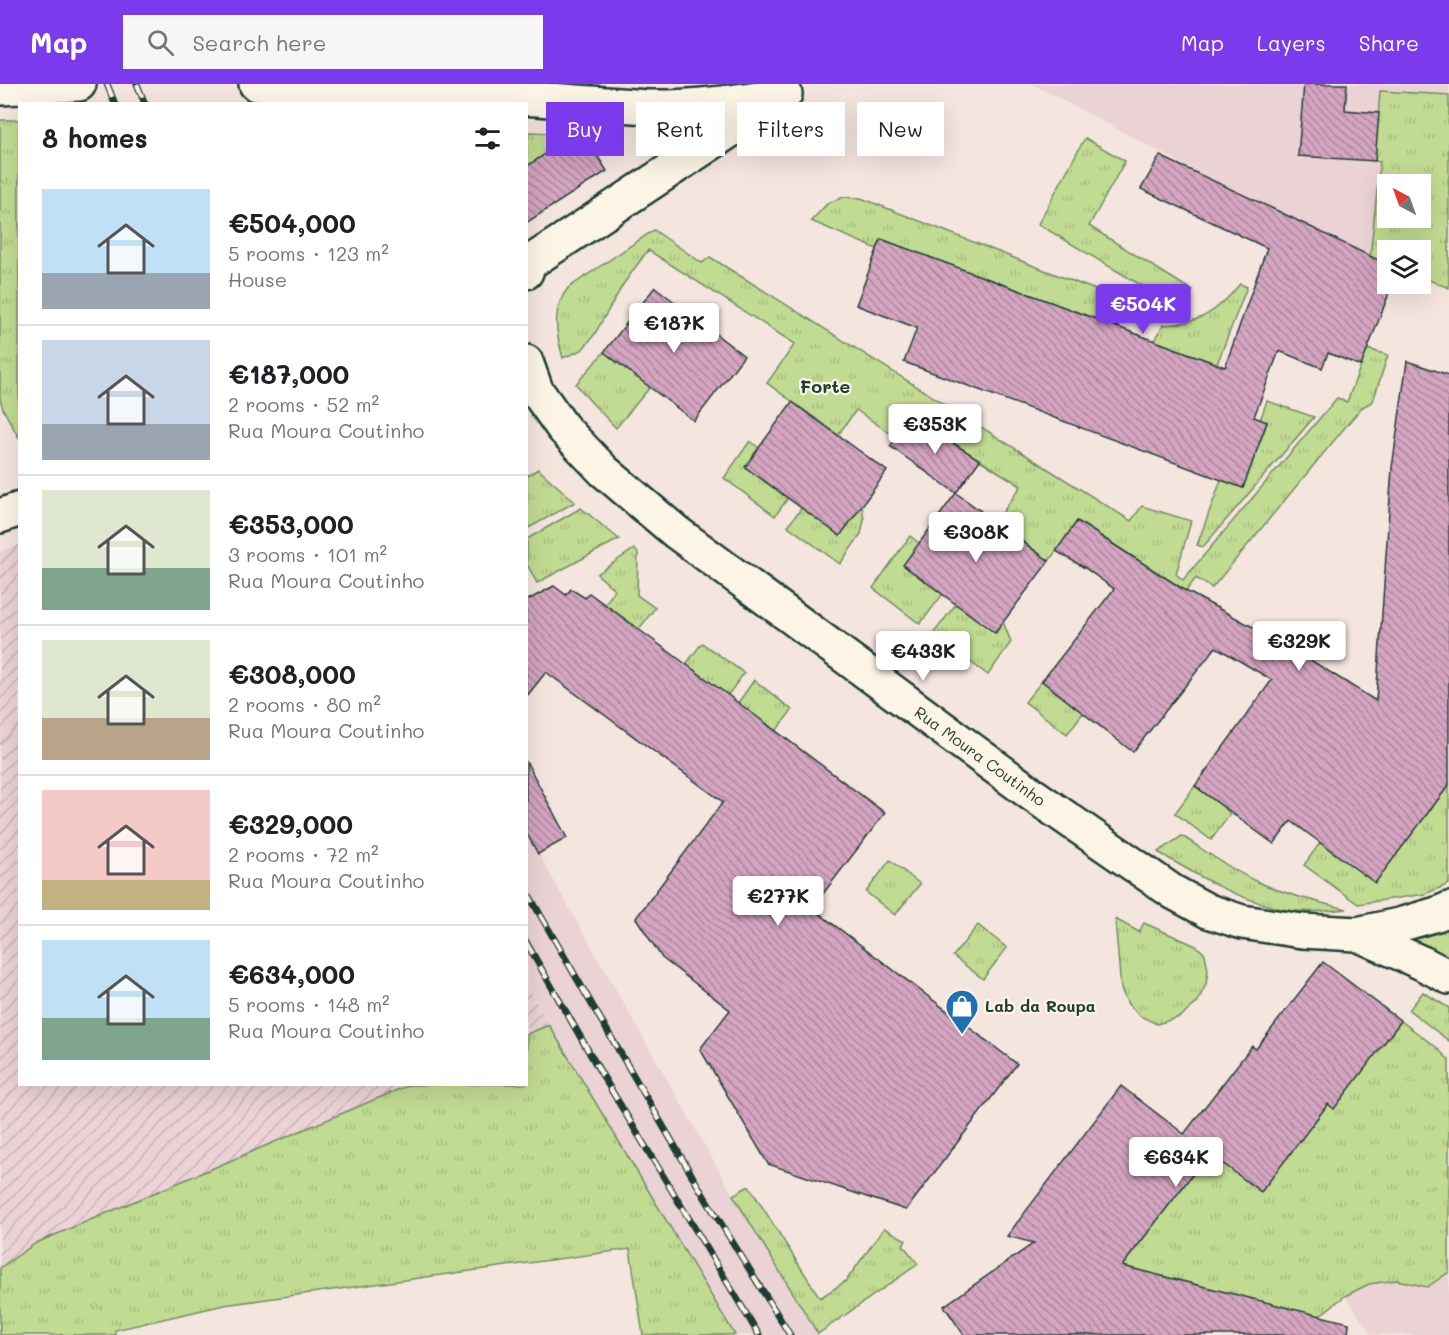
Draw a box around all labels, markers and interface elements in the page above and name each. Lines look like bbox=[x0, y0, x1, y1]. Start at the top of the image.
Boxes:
search box bbox=[123, 15, 543, 69]
text: Map bbox=[30, 24, 87, 60]
icon: search bbox=[144, 26, 177, 59]
text: Search here bbox=[192, 28, 326, 57]
text: Map bbox=[1181, 29, 1224, 56]
text: Layers bbox=[1257, 29, 1326, 56]
text: Share bbox=[1359, 29, 1419, 56]
chip: Buy bbox=[546, 102, 624, 156]
chip: Rent bbox=[636, 102, 725, 156]
chip: Filters bbox=[737, 102, 845, 156]
chip: New bbox=[857, 102, 944, 156]
text: 8 homes bbox=[42, 121, 148, 155]
icon: filters bbox=[471, 122, 504, 155]
north arrow bbox=[1377, 174, 1431, 228]
map controls bbox=[1377, 174, 1431, 294]
text: €504,000 bbox=[228, 206, 356, 240]
icon: home bbox=[90, 213, 162, 285]
text: 5 rooms · 123 m² bbox=[228, 240, 389, 266]
button: layers bbox=[1377, 240, 1431, 294]
text: House bbox=[228, 266, 287, 292]
pin: €504K bbox=[1101, 284, 1185, 335]
text: €504K bbox=[1110, 290, 1176, 316]
pin: €187K bbox=[632, 303, 716, 354]
text: €187K bbox=[643, 309, 705, 335]
text: €187,000 bbox=[228, 357, 349, 391]
icon: home bbox=[90, 364, 162, 436]
district label: Forte bbox=[800, 374, 851, 398]
text: 2 rooms · 52 m² bbox=[228, 391, 379, 417]
pin: €353K bbox=[893, 404, 977, 455]
text: €353K bbox=[902, 410, 968, 436]
text: Rua Moura Coutinho bbox=[228, 417, 424, 443]
text: €353,000 bbox=[228, 507, 354, 541]
pin: €308K bbox=[934, 512, 1018, 563]
icon: home bbox=[90, 514, 162, 586]
text: €308K bbox=[943, 518, 1009, 544]
text: 3 rooms · 101 m² bbox=[228, 541, 387, 567]
text: Rua Moura Coutinho bbox=[228, 567, 424, 593]
pin: €329K bbox=[1257, 621, 1341, 672]
text: €329K bbox=[1267, 627, 1331, 653]
pin: €433K bbox=[881, 631, 965, 682]
text: €433K bbox=[890, 637, 956, 663]
text: €308,000 bbox=[228, 657, 356, 691]
icon: home bbox=[90, 664, 162, 736]
text: 2 rooms · 80 m² bbox=[228, 691, 381, 717]
street label: Rua Moura Coutinho bbox=[911, 701, 1050, 810]
text: Rua Moura Coutinho bbox=[228, 717, 424, 743]
text: €329,000 bbox=[228, 807, 353, 841]
icon: home bbox=[90, 814, 162, 886]
text: 2 rooms · 72 m² bbox=[228, 841, 379, 867]
text: Rua Moura Coutinho bbox=[228, 867, 424, 893]
pin: €277K bbox=[736, 876, 820, 927]
text: €277K bbox=[747, 882, 809, 908]
text: €634,000 bbox=[228, 957, 355, 991]
icon: home bbox=[90, 964, 162, 1036]
shop icon: Lab da Roupa bbox=[944, 988, 980, 1035]
text: 5 rooms · 148 m² bbox=[228, 991, 390, 1017]
place label: Lab da Roupa bbox=[985, 995, 1096, 1016]
text: Rua Moura Coutinho bbox=[228, 1017, 424, 1043]
pin: €634K bbox=[1134, 1137, 1218, 1188]
text: €634K bbox=[1143, 1143, 1209, 1169]

